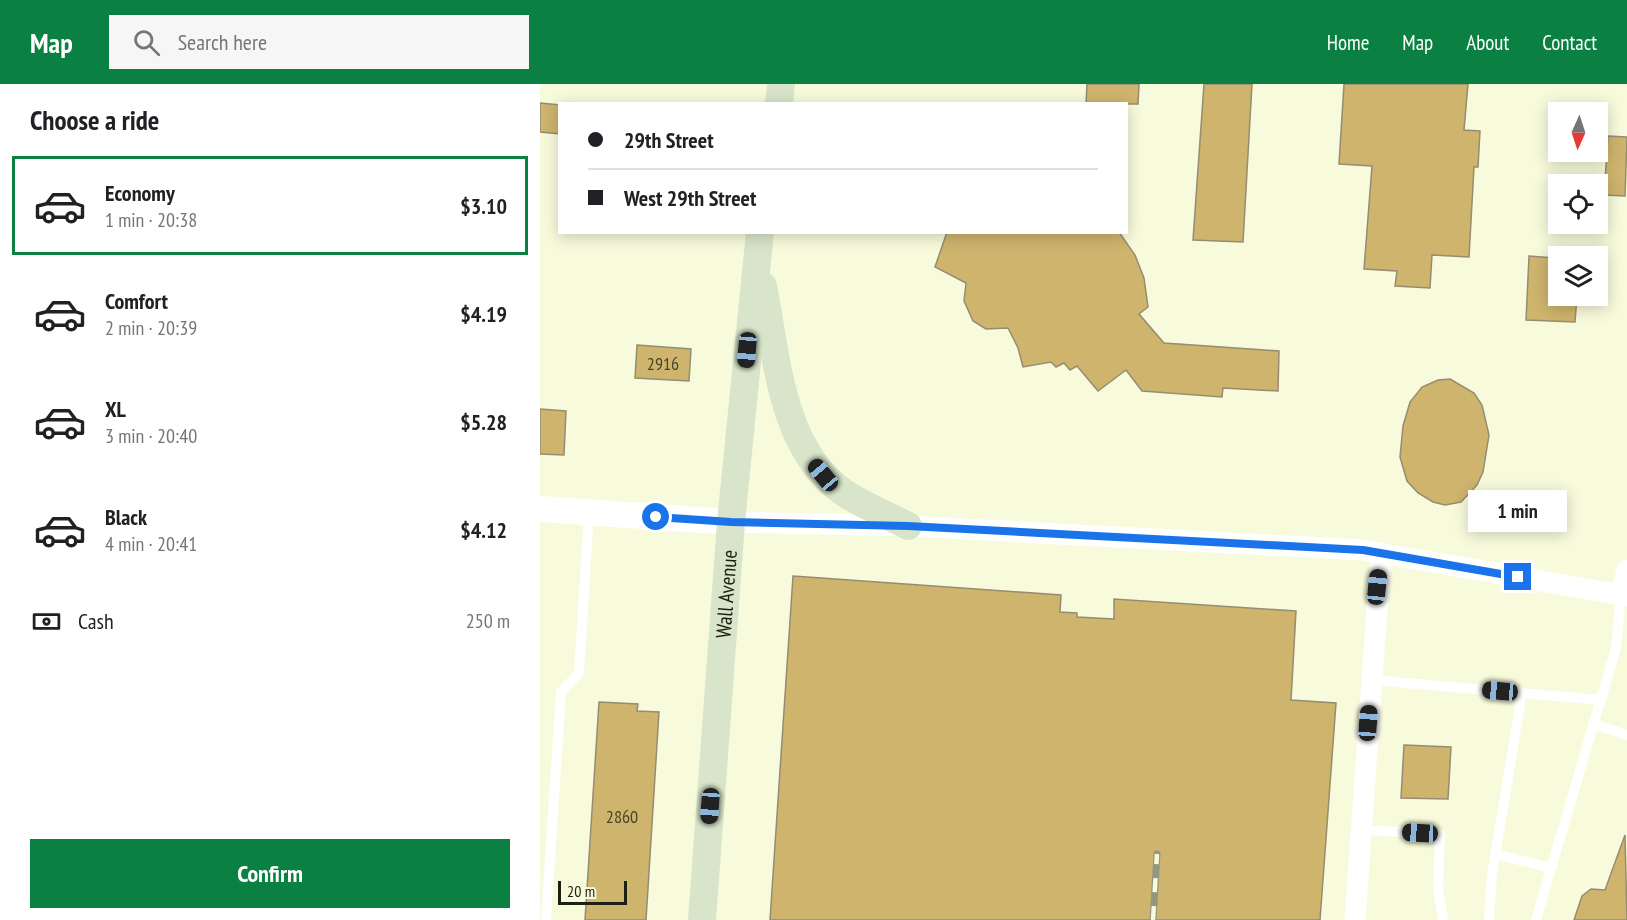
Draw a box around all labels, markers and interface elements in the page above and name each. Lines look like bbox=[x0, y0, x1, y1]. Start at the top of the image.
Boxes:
search box bbox=[109, 15, 529, 69]
text: Map bbox=[30, 24, 73, 61]
icon: search bbox=[130, 26, 163, 59]
text: Search here bbox=[178, 28, 267, 56]
text: Home bbox=[1327, 29, 1369, 56]
text: Map bbox=[1402, 29, 1433, 56]
text: About bbox=[1466, 29, 1509, 56]
text: Contact bbox=[1542, 29, 1597, 56]
north arrow bbox=[1548, 102, 1608, 162]
map controls bbox=[1548, 102, 1608, 306]
text: Choose a ride bbox=[30, 103, 159, 137]
text: 29th Street bbox=[624, 126, 714, 154]
button: locate bbox=[1548, 174, 1608, 234]
icon: car bbox=[33, 179, 87, 233]
text: Economy bbox=[105, 179, 175, 207]
text: West 29th Street bbox=[624, 184, 756, 212]
text: $3.10 bbox=[460, 192, 507, 220]
text: 1 min · 20:38 bbox=[105, 207, 197, 233]
button: layers bbox=[1548, 246, 1608, 306]
icon: car bbox=[33, 287, 87, 341]
text: Comfort bbox=[105, 287, 168, 315]
text: $4.19 bbox=[460, 300, 507, 328]
text: 2 min · 20:39 bbox=[105, 315, 197, 341]
car bbox=[736, 331, 758, 369]
house number: 2916 bbox=[647, 352, 679, 375]
icon: car bbox=[33, 395, 87, 449]
text: XL bbox=[105, 395, 126, 423]
text: $5.28 bbox=[460, 408, 507, 436]
text: 3 min · 20:40 bbox=[105, 423, 197, 449]
car bbox=[805, 455, 841, 495]
callout: 1 min bbox=[1468, 490, 1568, 532]
text: 1 min bbox=[1497, 498, 1538, 524]
icon: car bbox=[33, 503, 87, 557]
text: Black bbox=[105, 503, 147, 531]
route start bbox=[642, 503, 669, 530]
text: $4.12 bbox=[460, 516, 507, 544]
text: 4 min · 20:41 bbox=[105, 531, 197, 557]
street label: Wall Avenue bbox=[709, 549, 742, 639]
route end bbox=[1504, 563, 1531, 590]
car bbox=[1366, 568, 1388, 606]
icon: cash bbox=[30, 605, 63, 638]
text: Cash bbox=[78, 607, 114, 635]
text: 250 m bbox=[466, 608, 510, 634]
car bbox=[1481, 680, 1519, 702]
car bbox=[1358, 704, 1378, 742]
car bbox=[700, 787, 720, 825]
house number: 2860 bbox=[606, 805, 638, 828]
car bbox=[1402, 823, 1438, 843]
button: Confirm bbox=[30, 839, 510, 908]
scale bar bbox=[558, 878, 627, 906]
text: 20 m bbox=[567, 881, 595, 901]

